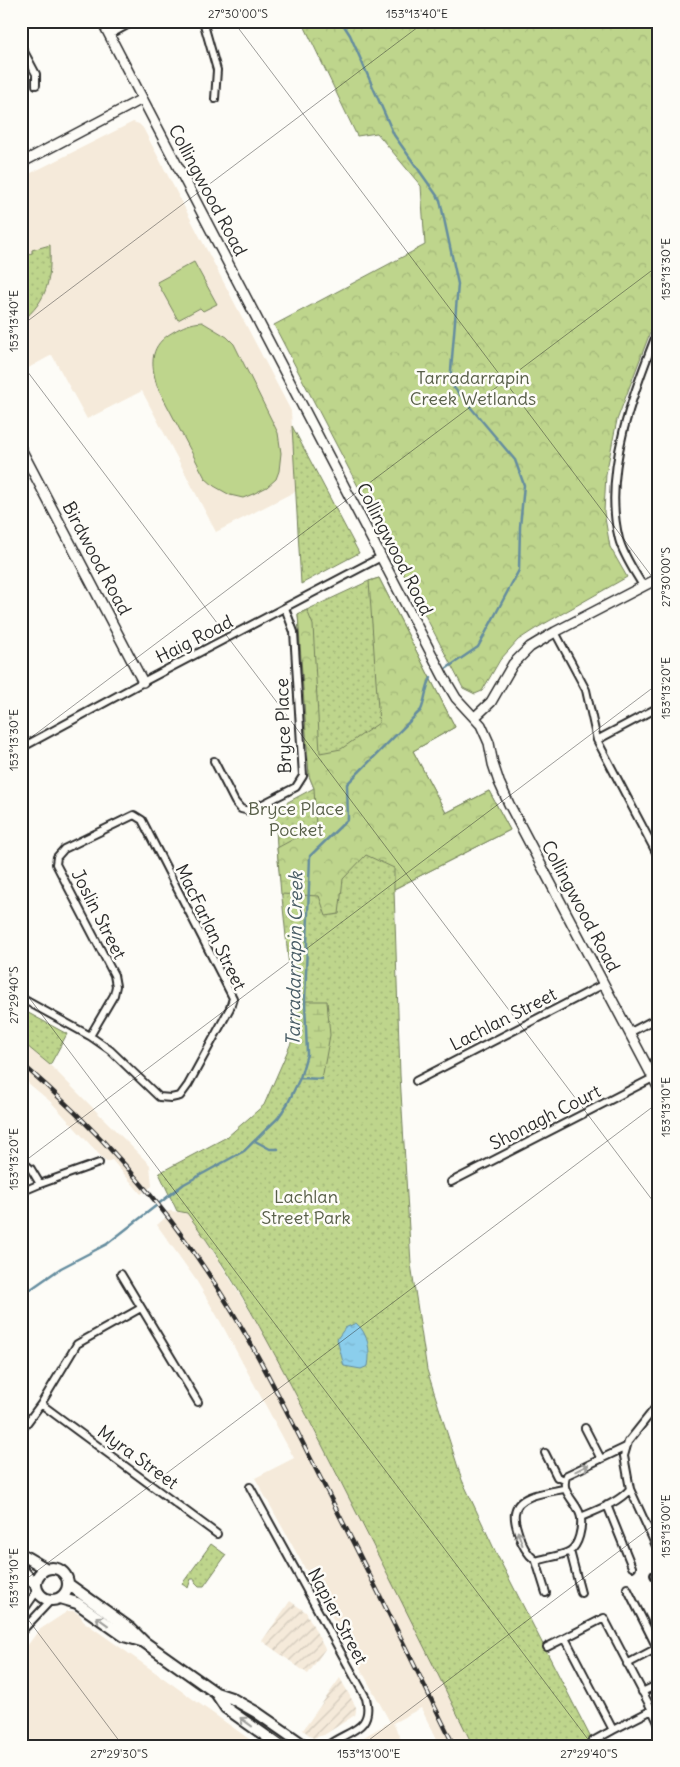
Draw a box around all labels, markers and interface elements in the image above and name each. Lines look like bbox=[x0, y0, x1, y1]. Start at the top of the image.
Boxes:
text: 27°30'00"S bbox=[208, 6, 268, 21]
text: 153°13'40"E bbox=[386, 6, 448, 21]
street label: Collingwood Road bbox=[164, 120, 253, 260]
text: 153°13'30"E bbox=[658, 238, 673, 300]
text: 153°13'40"E bbox=[6, 290, 21, 352]
park label: Tarradarrapin Creek Wetlands bbox=[410, 366, 536, 410]
street label: Collingwood Road bbox=[352, 479, 439, 620]
street label: Birdwood Road bbox=[58, 497, 137, 619]
text: 27°30'00"S bbox=[658, 547, 673, 607]
street label: Haig Road bbox=[151, 610, 237, 668]
text: 153°13'20"E bbox=[658, 657, 673, 719]
street label: Bryce Place bbox=[270, 678, 296, 774]
text: 153°13'30"E bbox=[6, 709, 21, 771]
park label: Bryce Place Pocket bbox=[248, 797, 344, 841]
street label: Collingwood Road bbox=[537, 836, 626, 976]
street label: MacFarlan Street bbox=[170, 860, 252, 994]
street label: Joslin Street bbox=[66, 865, 132, 963]
water label: Tarradarrapin Creek bbox=[280, 870, 308, 1046]
text: 27°29'40"S bbox=[6, 966, 21, 1024]
street label: Lachlan Street bbox=[446, 982, 560, 1056]
text: 153°13'10"E bbox=[658, 1077, 673, 1137]
street label: Shonagh Court bbox=[486, 1079, 604, 1155]
text: 153°13'20"E bbox=[6, 1128, 21, 1190]
park label: Lachlan Street Park bbox=[261, 1185, 351, 1229]
street label: Myra Street bbox=[93, 1420, 183, 1494]
one-way arrow bbox=[574, 1463, 589, 1473]
text: 153°13'00"E bbox=[658, 1494, 673, 1558]
one-way arrow bbox=[515, 1531, 524, 1547]
text: 153°13'10"E bbox=[6, 1548, 21, 1608]
street label: Napier Street bbox=[303, 1564, 373, 1668]
one-way arrow bbox=[95, 1616, 109, 1626]
one-way arrow bbox=[239, 1717, 253, 1727]
text: 27°29'30"S bbox=[90, 1746, 148, 1761]
text: 153°13'00"E bbox=[337, 1746, 401, 1761]
text: 27°29'40"S bbox=[560, 1746, 618, 1761]

